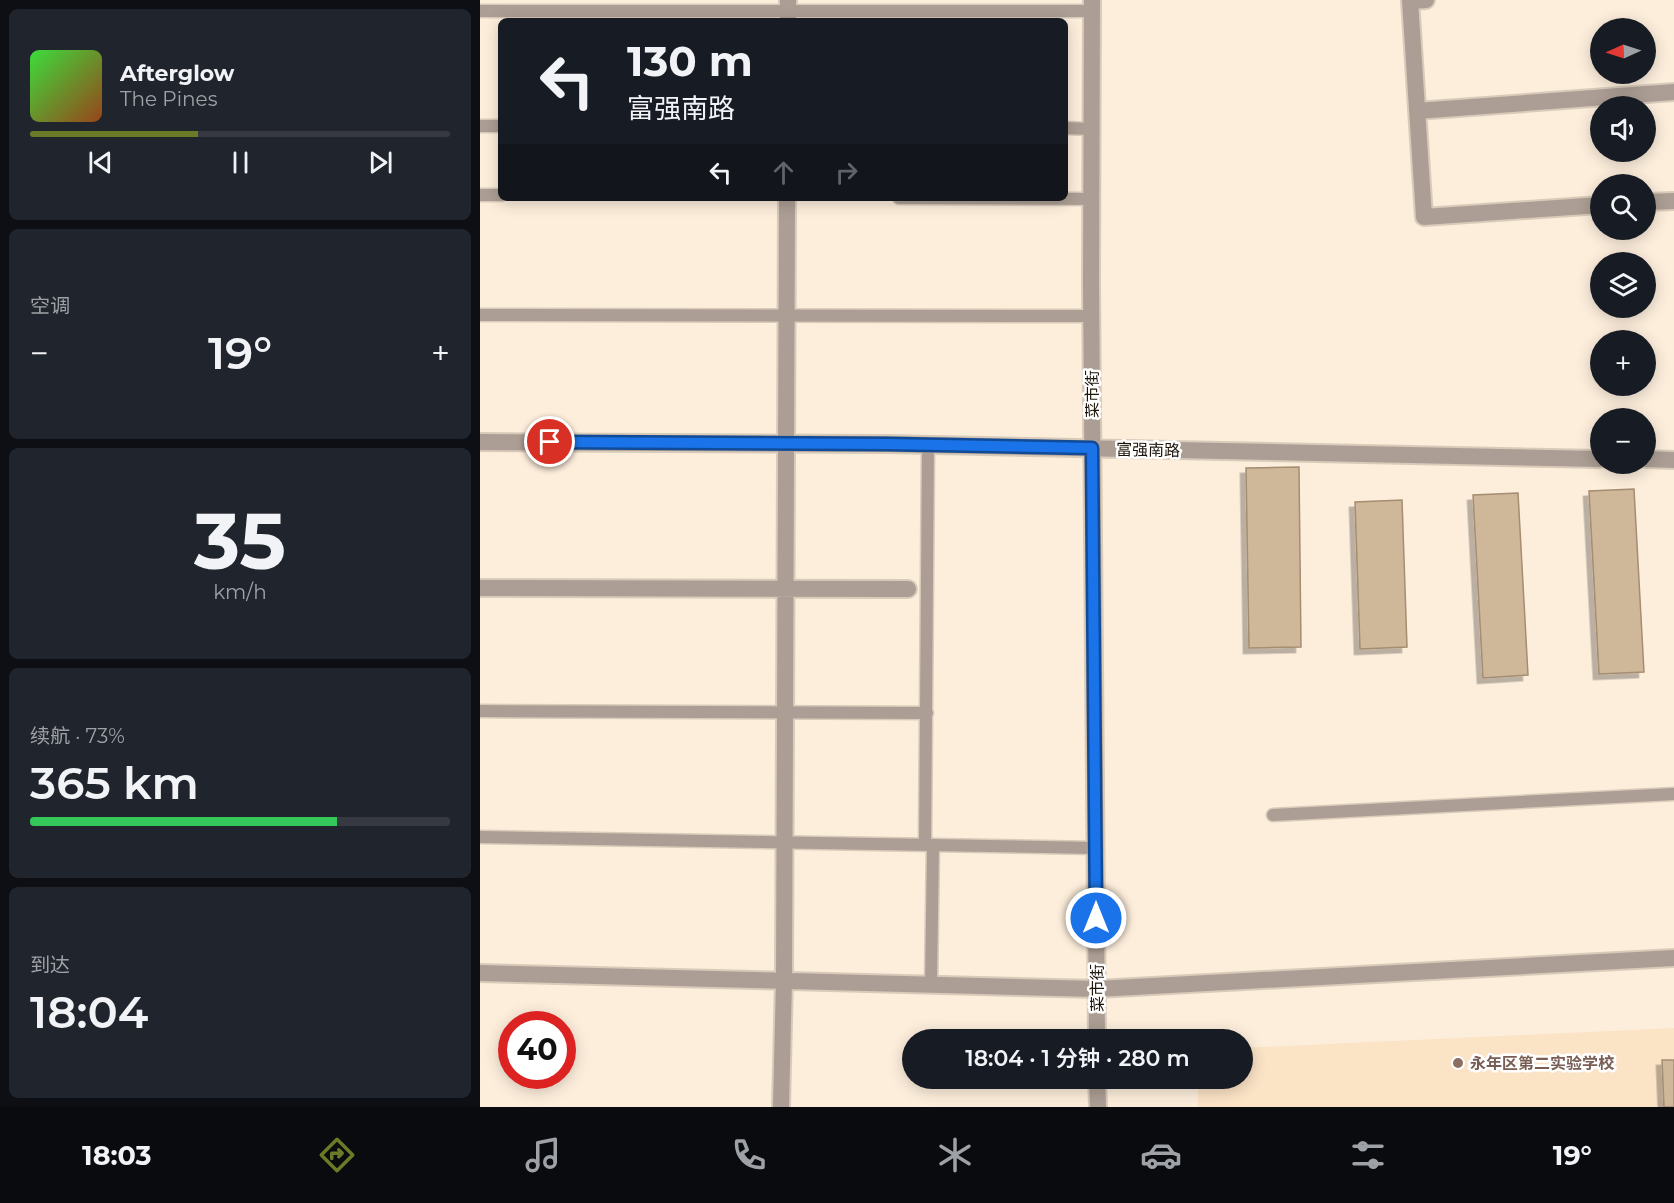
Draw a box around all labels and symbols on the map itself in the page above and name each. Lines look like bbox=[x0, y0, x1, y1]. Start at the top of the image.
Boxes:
north arrow bbox=[1590, 18, 1656, 84]
street label: 菜市街 bbox=[1083, 370, 1102, 418]
pin bbox=[524, 416, 575, 467]
street label: 富强南路 bbox=[1116, 440, 1180, 460]
position arrow bbox=[1064, 886, 1128, 950]
street label: 菜市街 bbox=[1088, 964, 1107, 1012]
speed limit sign: 40 bbox=[498, 1011, 576, 1089]
place label: 永年区第二实验学校 bbox=[1470, 1054, 1615, 1073]
marker: 永年区第二实验学校 bbox=[1451, 1056, 1465, 1070]

